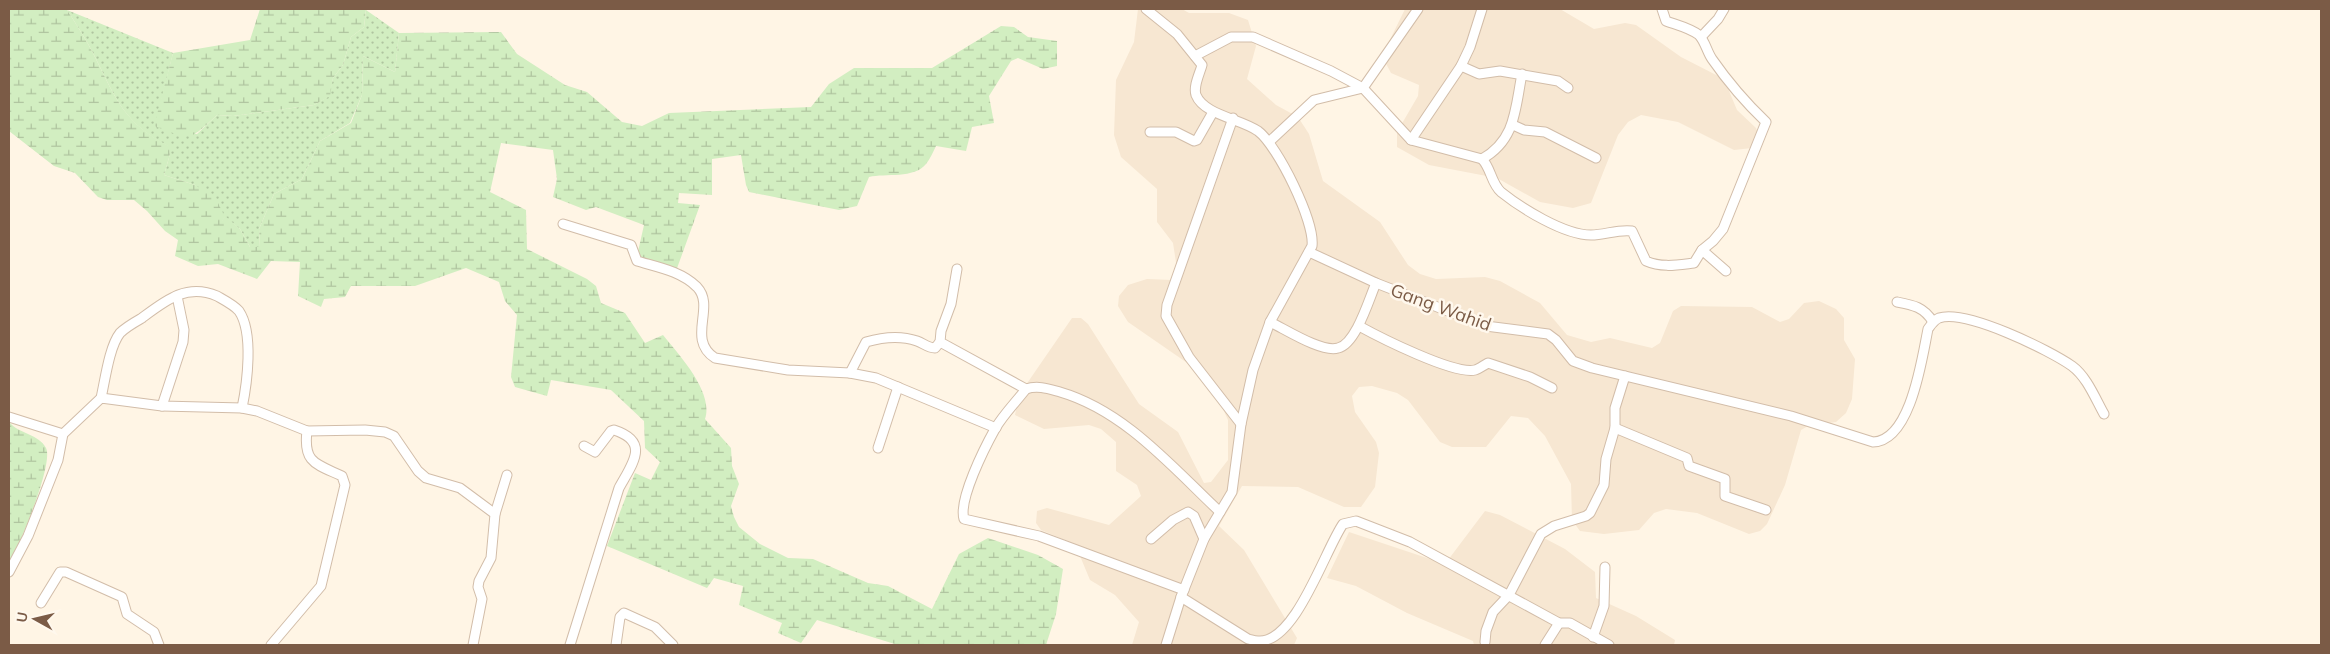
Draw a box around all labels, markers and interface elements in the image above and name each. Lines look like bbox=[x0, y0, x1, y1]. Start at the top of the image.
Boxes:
street label: Gang Wahid bbox=[1388, 278, 1494, 336]
north arrow bbox=[10, 594, 60, 644]
text: U bbox=[12, 611, 32, 624]

